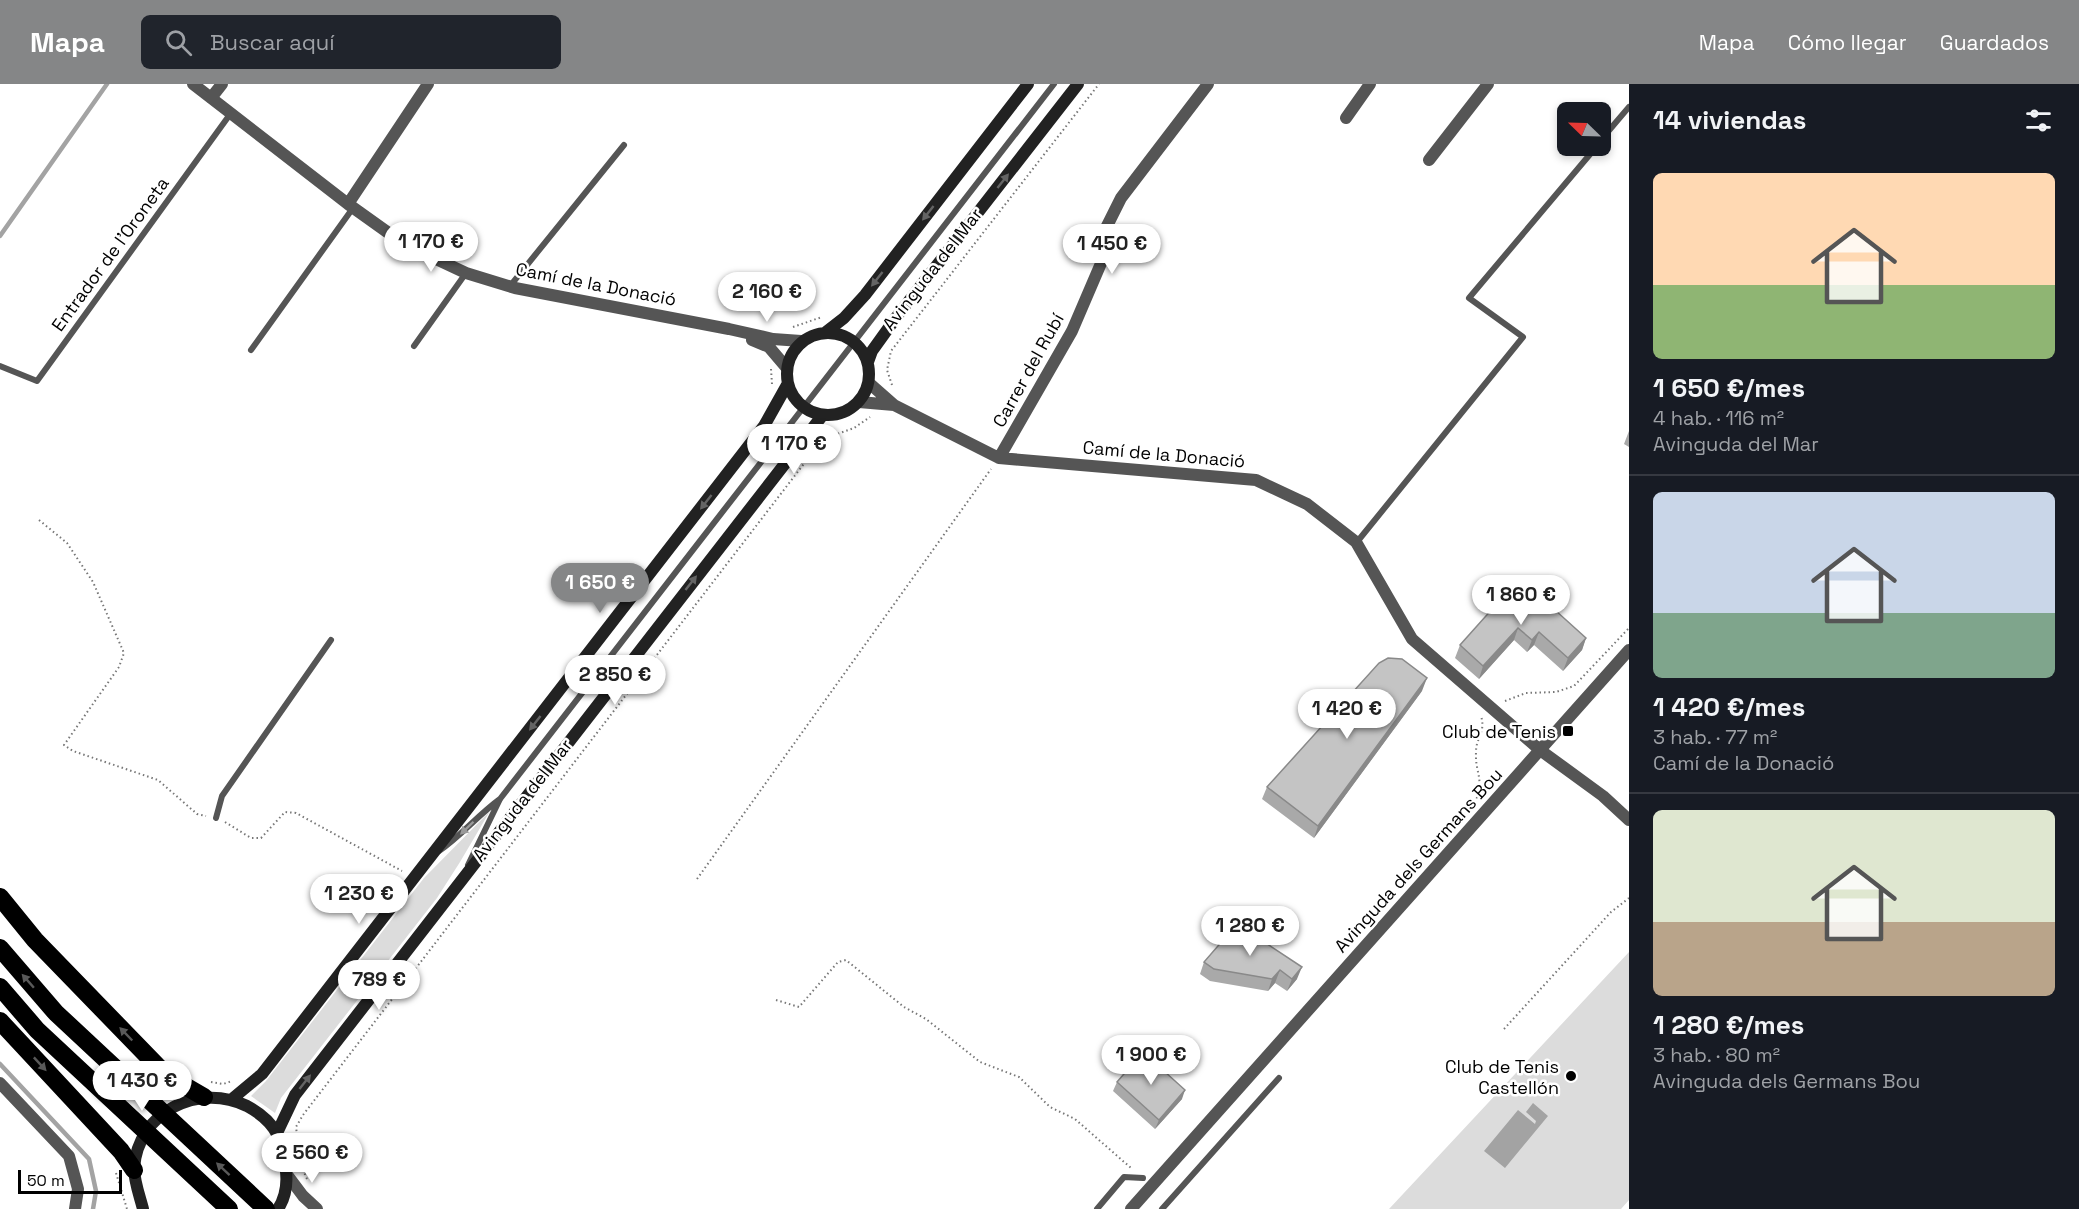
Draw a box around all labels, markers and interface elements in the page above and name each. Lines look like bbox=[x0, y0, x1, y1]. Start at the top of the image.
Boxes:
search box bbox=[141, 15, 561, 69]
text: Mapa bbox=[30, 24, 105, 60]
icon: search bbox=[162, 26, 195, 59]
text: Buscar aquí bbox=[210, 28, 335, 56]
text: Mapa bbox=[1699, 29, 1755, 56]
text: Cómo llegar bbox=[1788, 29, 1907, 56]
text: Guardados bbox=[1940, 29, 2049, 56]
north arrow bbox=[1557, 102, 1611, 156]
map controls bbox=[1557, 102, 1611, 156]
text: 14 viviendas bbox=[1653, 103, 1806, 137]
icon: filters bbox=[2022, 104, 2055, 137]
street label: Entrador de l'Oroneta bbox=[46, 172, 174, 336]
one-way arrow bbox=[996, 173, 1008, 188]
street label: Avinguda del Mar bbox=[877, 203, 987, 335]
one-way arrow bbox=[923, 206, 935, 221]
icon: home bbox=[1800, 212, 1908, 320]
pin: 1 170 € bbox=[376, 222, 486, 273]
pin: 1 450 € bbox=[1057, 224, 1167, 275]
text: 1 170 € bbox=[398, 228, 464, 254]
text: 1 450 € bbox=[1077, 230, 1147, 256]
street label: Camí de la Donació bbox=[514, 257, 678, 311]
pin: 2 160 € bbox=[712, 272, 822, 323]
one-way arrow bbox=[871, 272, 883, 287]
text: 2 160 € bbox=[732, 278, 802, 304]
street label: Carrer del Rubí bbox=[987, 308, 1069, 431]
text: 1 650 €/mes bbox=[1653, 371, 1805, 405]
text: 4 hab. · 116 m² bbox=[1653, 405, 1784, 431]
pin: 1 170 € bbox=[739, 424, 849, 475]
text: 1 170 € bbox=[761, 430, 827, 456]
text: Avinguda del Mar bbox=[1653, 431, 1819, 457]
street label: Camí de la Donació bbox=[1082, 435, 1246, 473]
one-way arrow bbox=[700, 494, 712, 509]
icon: home bbox=[1800, 531, 1908, 639]
pin: 1 650 € bbox=[545, 563, 655, 614]
text: 1 650 € bbox=[565, 569, 635, 595]
one-way arrow bbox=[685, 575, 698, 591]
pin: 1 860 € bbox=[1466, 575, 1576, 626]
text: 1 860 € bbox=[1486, 581, 1556, 607]
pin: 2 850 € bbox=[560, 655, 670, 706]
text: 2 850 € bbox=[579, 661, 651, 687]
pin: 1 420 € bbox=[1292, 689, 1402, 740]
text: 1 420 €/mes bbox=[1653, 690, 1805, 724]
text: 1 420 € bbox=[1312, 695, 1382, 721]
one-way arrow bbox=[530, 715, 542, 730]
place label: Club de Tenis bbox=[1442, 720, 1556, 743]
marker: Club de Tenis bbox=[1561, 724, 1575, 738]
text: 3 hab. · 77 m² bbox=[1653, 724, 1777, 750]
street label: Avinguda del Mar bbox=[467, 734, 577, 866]
text: Camí de la Donació bbox=[1653, 750, 1834, 776]
street label: Avinguda dels Germans Bou bbox=[1329, 763, 1507, 957]
one-way arrow bbox=[461, 821, 475, 835]
icon: home bbox=[1800, 849, 1908, 957]
pin: 1 230 € bbox=[304, 874, 414, 925]
text: 1 230 € bbox=[324, 880, 394, 906]
pin: 1 280 € bbox=[1195, 906, 1305, 957]
text: 1 280 € bbox=[1215, 912, 1285, 938]
pin: 789 € bbox=[337, 960, 421, 1011]
text: 789 € bbox=[352, 966, 406, 992]
one-way arrow bbox=[22, 974, 35, 989]
text: 1 280 €/mes bbox=[1653, 1008, 1804, 1042]
one-way arrow bbox=[120, 1027, 134, 1041]
pin: 1 900 € bbox=[1096, 1035, 1206, 1086]
text: 1 900 € bbox=[1115, 1041, 1187, 1067]
text: 3 hab. · 80 m² bbox=[1653, 1042, 1780, 1068]
place label: Club de Tenis Castellón bbox=[1445, 1055, 1559, 1099]
one-way arrow bbox=[33, 1056, 46, 1071]
pin: 1 430 € bbox=[87, 1061, 197, 1112]
text: 1 430 € bbox=[107, 1067, 177, 1093]
text: Avinguda dels Germans Bou bbox=[1653, 1068, 1920, 1094]
marker: Club de Tenis Castellón bbox=[1564, 1069, 1578, 1083]
one-way arrow bbox=[298, 1074, 311, 1090]
pin: 2 560 € bbox=[257, 1133, 367, 1184]
text: 2 560 € bbox=[276, 1139, 348, 1165]
one-way arrow bbox=[216, 1163, 230, 1177]
scale bar bbox=[18, 1167, 122, 1194]
text: 50 m bbox=[27, 1170, 65, 1191]

